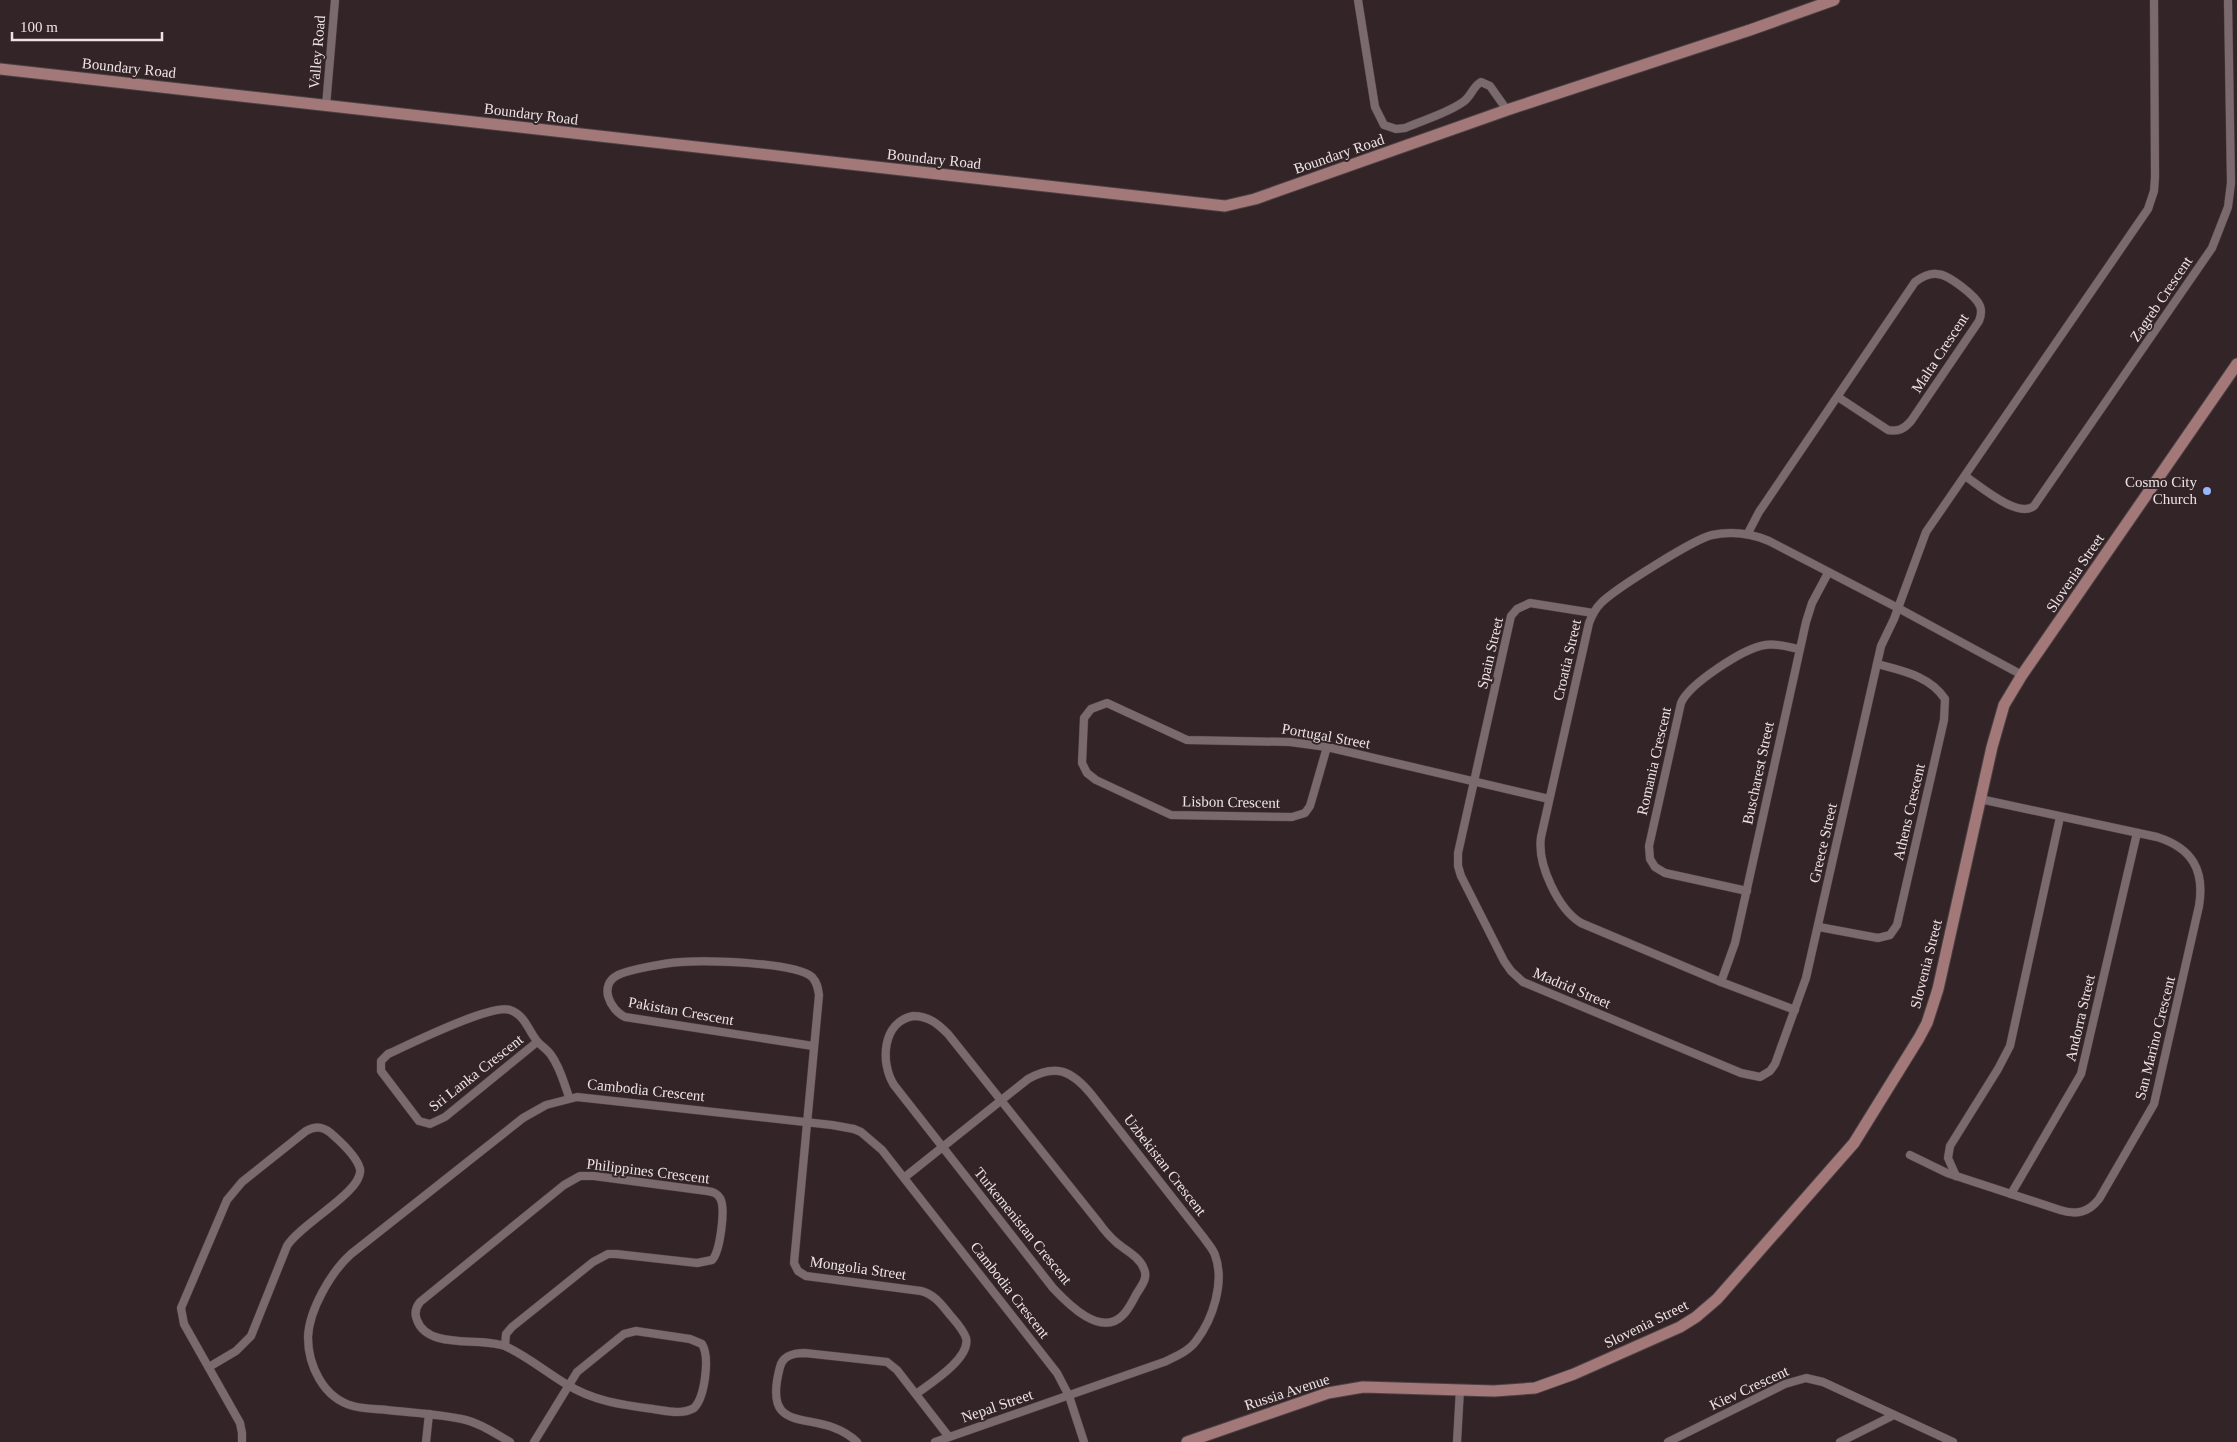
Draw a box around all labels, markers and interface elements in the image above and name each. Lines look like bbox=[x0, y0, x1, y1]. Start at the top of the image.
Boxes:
scale bar bbox=[12, 10, 162, 42]
street label: Valley Road bbox=[306, 14, 328, 89]
text: 100 m bbox=[20, 19, 58, 35]
street label: Boundary Road bbox=[81, 55, 177, 81]
street label: Boundary Road bbox=[483, 100, 579, 128]
street label: Boundary Road bbox=[1292, 131, 1387, 177]
street label: Boundary Road bbox=[886, 146, 982, 172]
street label: Zagreb Crescent bbox=[2127, 253, 2196, 344]
street label: Malta Crescent bbox=[1908, 310, 1972, 396]
place label: Cosmo City Church bbox=[2125, 474, 2197, 507]
marker: Cosmo City Church bbox=[2201, 485, 2213, 497]
street label: Slovenia Street bbox=[2043, 530, 2108, 615]
street label: Spain Street bbox=[1474, 615, 1506, 690]
street label: Croatia Street bbox=[1550, 617, 1584, 702]
street label: Romania Crescent bbox=[1634, 705, 1674, 817]
street label: Buscharest Street bbox=[1739, 719, 1777, 826]
street label: Portugal Street bbox=[1281, 720, 1372, 752]
street label: Athens Crescent bbox=[1890, 761, 1928, 862]
street label: Lisbon Crescent bbox=[1182, 793, 1281, 811]
street label: Greece Street bbox=[1806, 801, 1840, 884]
street label: Slovenia Street bbox=[1907, 917, 1945, 1010]
street label: Madrid Street bbox=[1531, 964, 1614, 1012]
street label: Andorra Street bbox=[2062, 972, 2098, 1063]
street label: San Marino Crescent bbox=[2132, 974, 2178, 1101]
street label: Pakistan Crescent bbox=[627, 994, 736, 1028]
street label: Sri Lanka Crescent bbox=[426, 1031, 527, 1115]
street label: Cambodia Crescent bbox=[587, 1076, 706, 1104]
street label: Uzbekistan Crescent bbox=[1121, 1111, 1210, 1219]
street label: Philippines Crescent bbox=[586, 1156, 711, 1187]
street label: Turkemenistan Crescent bbox=[971, 1164, 1076, 1288]
street label: Cambodia Crescent bbox=[967, 1239, 1053, 1342]
street label: Mongolia Street bbox=[809, 1253, 908, 1283]
street label: Slovenia Street bbox=[1601, 1296, 1691, 1351]
street label: Kiev Crescent bbox=[1707, 1362, 1792, 1413]
street label: Russia Avenue bbox=[1242, 1371, 1332, 1413]
street label: Nepal Street bbox=[959, 1386, 1036, 1426]

